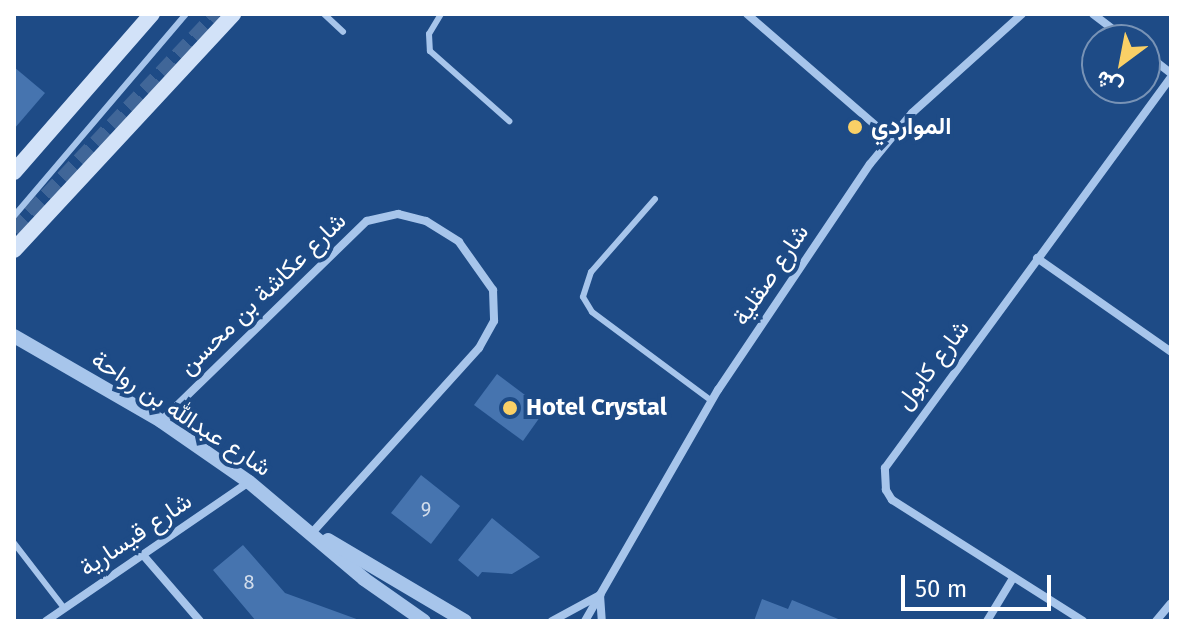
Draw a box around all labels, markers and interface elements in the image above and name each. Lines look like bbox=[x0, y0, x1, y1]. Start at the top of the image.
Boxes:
north arrow bbox=[1081, 24, 1161, 104]
text: ش bbox=[1091, 65, 1127, 102]
place label: المواردي bbox=[871, 113, 951, 141]
marker: المواردي bbox=[846, 118, 864, 136]
street label: شارع عكاشة بن محسن bbox=[174, 207, 352, 381]
street label: شارع صقلية bbox=[727, 219, 815, 331]
street label: شارع كابول bbox=[890, 315, 976, 415]
street label: شارع عبدالله بن رواحة bbox=[86, 345, 276, 483]
place label: Hotel Crystal bbox=[526, 394, 667, 422]
marker: Hotel Crystal bbox=[501, 399, 519, 417]
street label: شارع قيسارية bbox=[74, 487, 198, 583]
house number: 9 bbox=[421, 497, 431, 521]
scale bar bbox=[905, 559, 1055, 609]
house number: 8 bbox=[243, 570, 255, 594]
text: 50 m bbox=[915, 575, 967, 603]

